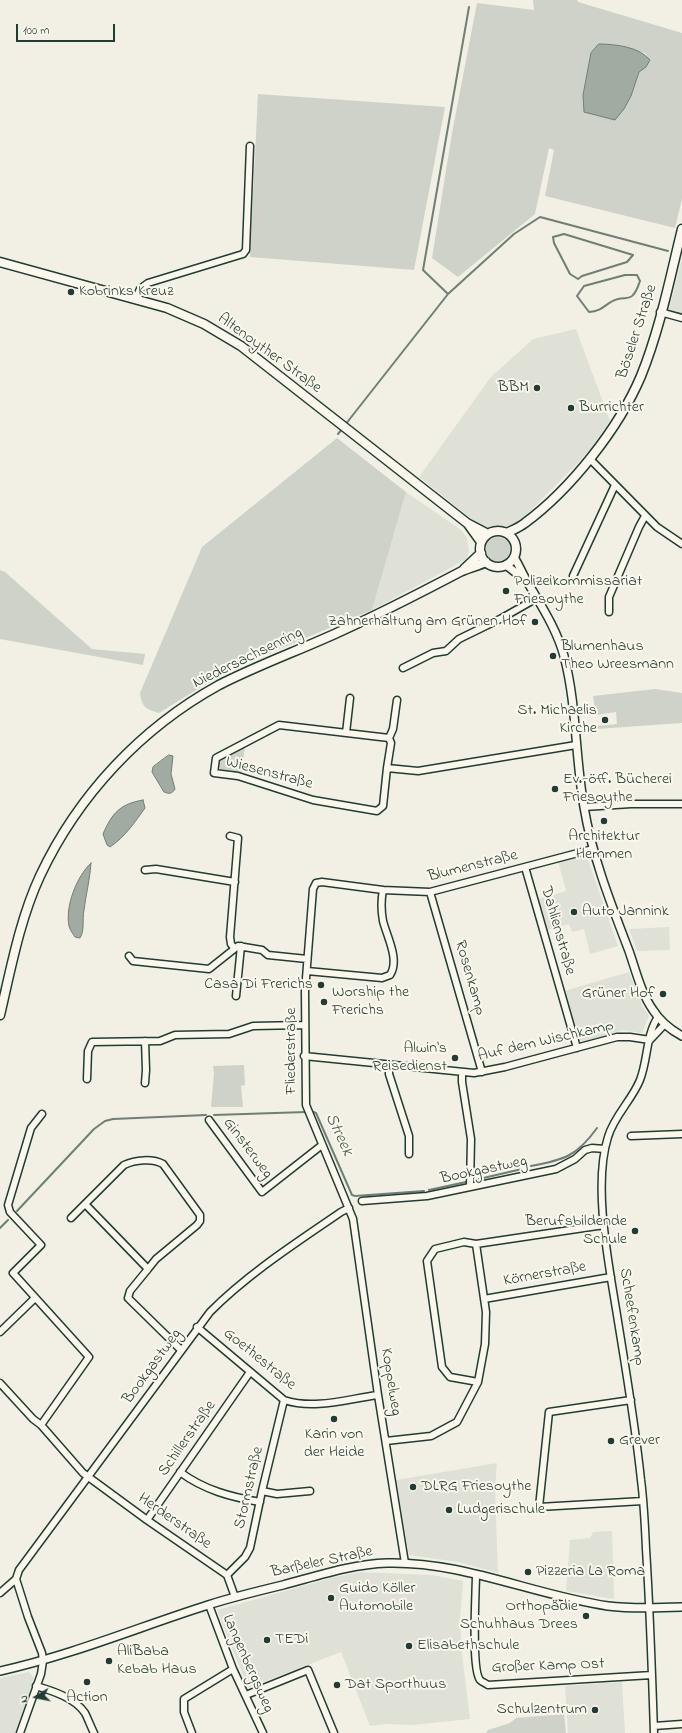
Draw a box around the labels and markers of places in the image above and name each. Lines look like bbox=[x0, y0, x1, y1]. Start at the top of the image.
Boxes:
place label: Kobrinks Kreuz bbox=[79, 282, 174, 302]
marker: Kobrinks Kreuz bbox=[66, 287, 76, 297]
place label: BBM bbox=[498, 378, 529, 398]
marker: BBM bbox=[532, 383, 542, 393]
place label: Burrichter bbox=[579, 398, 644, 418]
marker: Burrichter bbox=[566, 403, 576, 413]
place label: Polizeikommissariat Friesoythe bbox=[514, 572, 642, 610]
marker: Polizeikommissariat Friesoythe bbox=[501, 586, 511, 596]
place label: Zahnerhaltung am Grünen Hof bbox=[328, 612, 527, 632]
marker: Zahnerhaltung am Grünen Hof bbox=[530, 617, 540, 627]
place label: Blumenhaus Theo Wreesmann bbox=[561, 637, 674, 675]
marker: Blumenhaus Theo Wreesmann bbox=[548, 651, 558, 661]
place label: St. Michaelis Kirche bbox=[517, 701, 597, 739]
marker: St. Michaelis Kirche bbox=[600, 715, 610, 725]
place label: Ev.-öff. Bücherei Friesoythe bbox=[563, 770, 672, 808]
marker: Ev.-öff. Bücherei Friesoythe bbox=[550, 784, 560, 794]
marker: Architektur Hemmen bbox=[599, 816, 609, 826]
place label: Architektur Hemmen bbox=[568, 827, 640, 865]
place label: Auto Jannink bbox=[582, 902, 669, 922]
marker: Auto Jannink bbox=[569, 907, 579, 917]
place label: Casa Di Frerichs bbox=[204, 975, 313, 995]
marker: Casa Di Frerichs bbox=[316, 980, 326, 990]
place label: Worship the Frerichs bbox=[332, 983, 409, 1021]
place label: Grüner Hof bbox=[582, 984, 655, 1004]
marker: Grüner Hof bbox=[658, 989, 668, 999]
marker: Worship the Frerichs bbox=[319, 997, 329, 1007]
place label: Alwin's Reisedienst bbox=[372, 1039, 447, 1077]
marker: Alwin's Reisedienst bbox=[450, 1053, 460, 1063]
place label: Berufsbildende Schule bbox=[525, 1212, 627, 1250]
marker: Berufsbildende Schule bbox=[630, 1226, 640, 1236]
marker: Karin von der Heide bbox=[329, 1414, 339, 1424]
place label: Karin von der Heide bbox=[304, 1425, 364, 1463]
place label: Grever bbox=[619, 1431, 660, 1451]
marker: Grever bbox=[606, 1436, 616, 1446]
place label: DLRG Friesoythe bbox=[421, 1477, 531, 1497]
marker: DLRG Friesoythe bbox=[408, 1482, 418, 1492]
place label: Ludgerischule bbox=[457, 1500, 545, 1520]
marker: Ludgerischule bbox=[444, 1505, 454, 1515]
place label: Pizzeria La Roma bbox=[536, 1562, 645, 1582]
marker: Pizzeria La Roma bbox=[523, 1567, 533, 1577]
place label: Guido Köller Automobile bbox=[339, 1579, 415, 1617]
marker: Guido Köller Automobile bbox=[326, 1593, 336, 1603]
place label: Orthopädie Schuhhaus Drees bbox=[460, 1597, 578, 1635]
marker: Orthopädie Schuhhaus Drees bbox=[581, 1611, 591, 1621]
place label: TEDi bbox=[275, 1630, 308, 1650]
marker: TEDi bbox=[262, 1635, 272, 1645]
place label: Elisabethschule bbox=[417, 1636, 519, 1656]
marker: Elisabethschule bbox=[404, 1641, 414, 1651]
place label: AliBaba Kebab Haus bbox=[117, 1642, 197, 1680]
marker: AliBaba Kebab Haus bbox=[104, 1656, 114, 1666]
place label: Dat Sporthuus bbox=[345, 1675, 446, 1695]
marker: Action bbox=[82, 1677, 92, 1687]
marker: Dat Sporthuus bbox=[332, 1680, 342, 1690]
place label: Action bbox=[66, 1688, 108, 1708]
place label: Schulzentrum bbox=[497, 1700, 587, 1720]
marker: Schulzentrum bbox=[590, 1705, 600, 1715]

